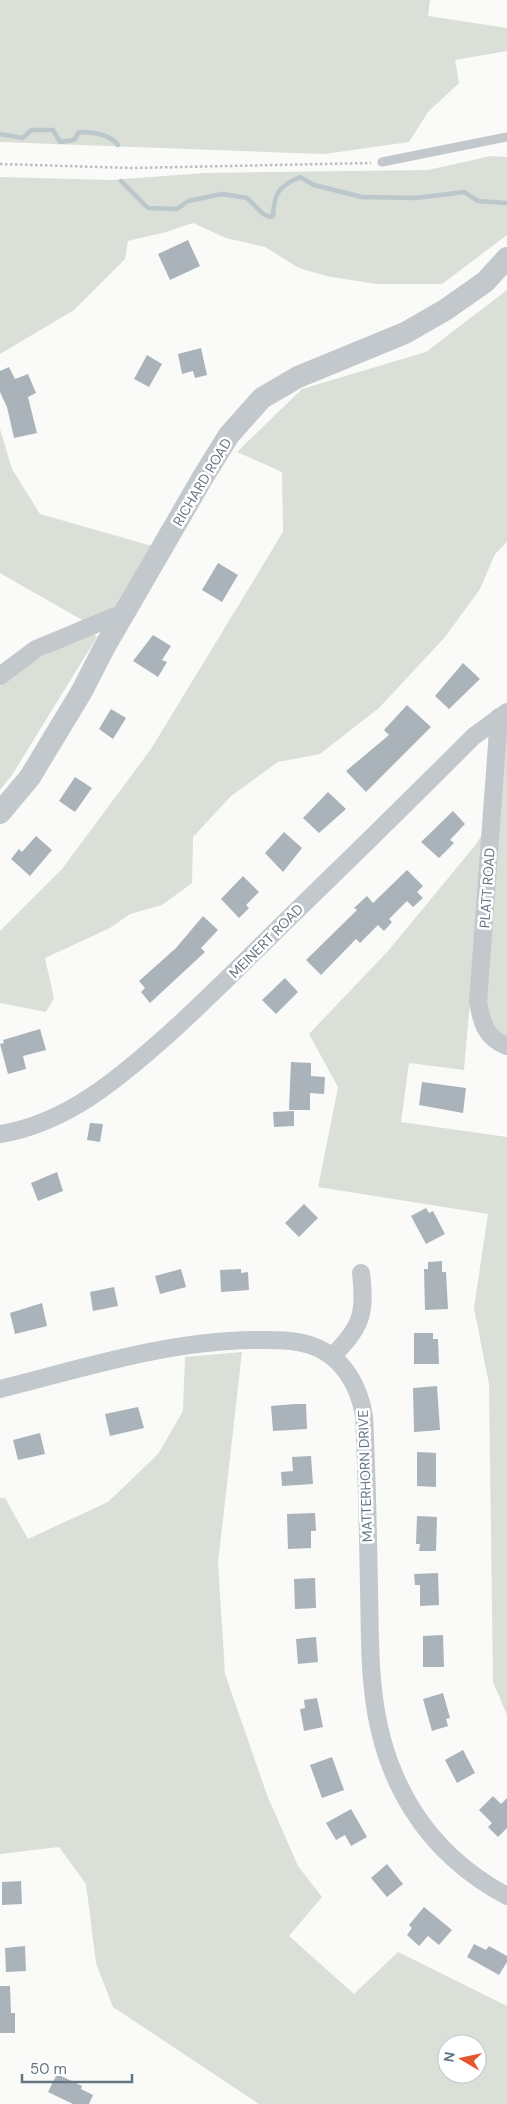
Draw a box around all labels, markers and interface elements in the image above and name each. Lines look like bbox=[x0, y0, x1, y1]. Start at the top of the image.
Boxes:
street label: RICHARD ROAD bbox=[169, 435, 235, 529]
street label: PLATT ROAD bbox=[475, 847, 499, 929]
street label: MEINERT ROAD bbox=[225, 900, 307, 982]
street label: MATTERHORN DRIVE bbox=[354, 1409, 376, 1543]
north arrow bbox=[437, 2034, 487, 2084]
text: N bbox=[439, 2051, 459, 2063]
scale bar bbox=[22, 2052, 132, 2084]
text: 50 m bbox=[30, 2059, 67, 2079]

